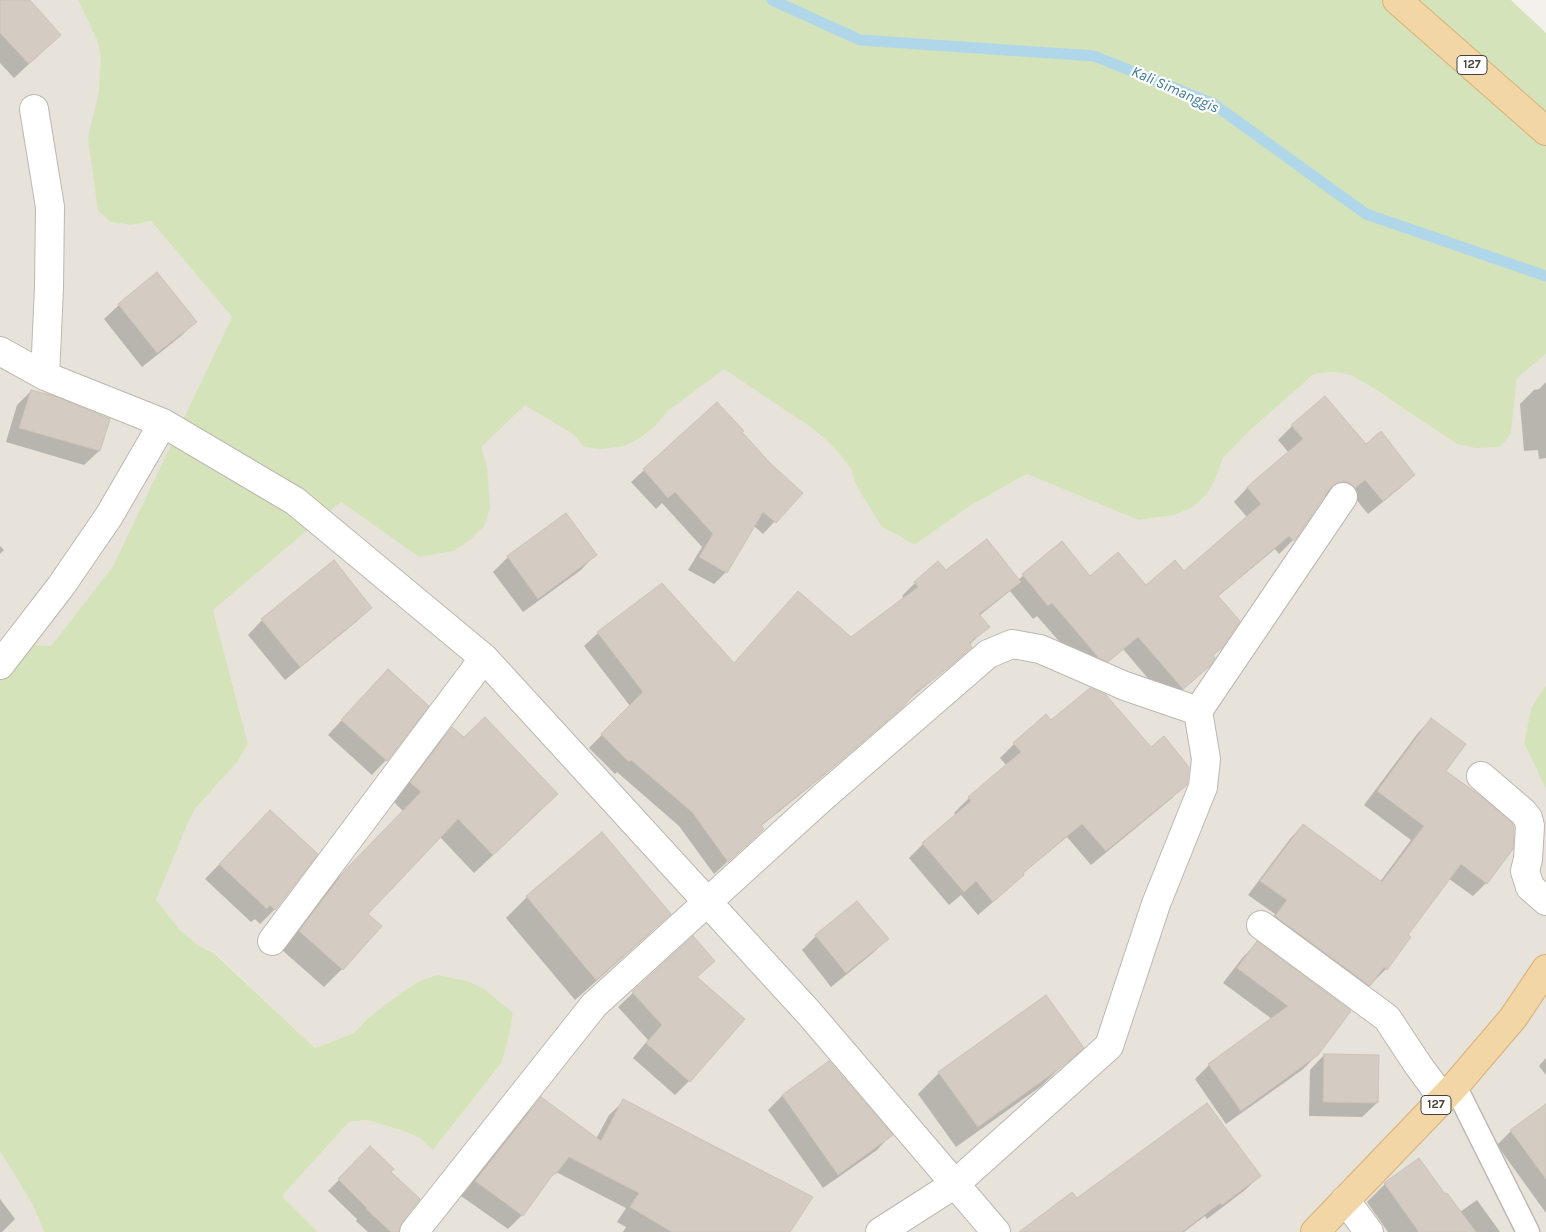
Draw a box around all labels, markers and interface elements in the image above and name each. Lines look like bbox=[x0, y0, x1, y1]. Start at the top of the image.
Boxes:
road number: 127 bbox=[1457, 56, 1487, 74]
water label: Kali Simanggis bbox=[1129, 63, 1221, 117]
road number: 127 bbox=[1421, 1096, 1451, 1114]

